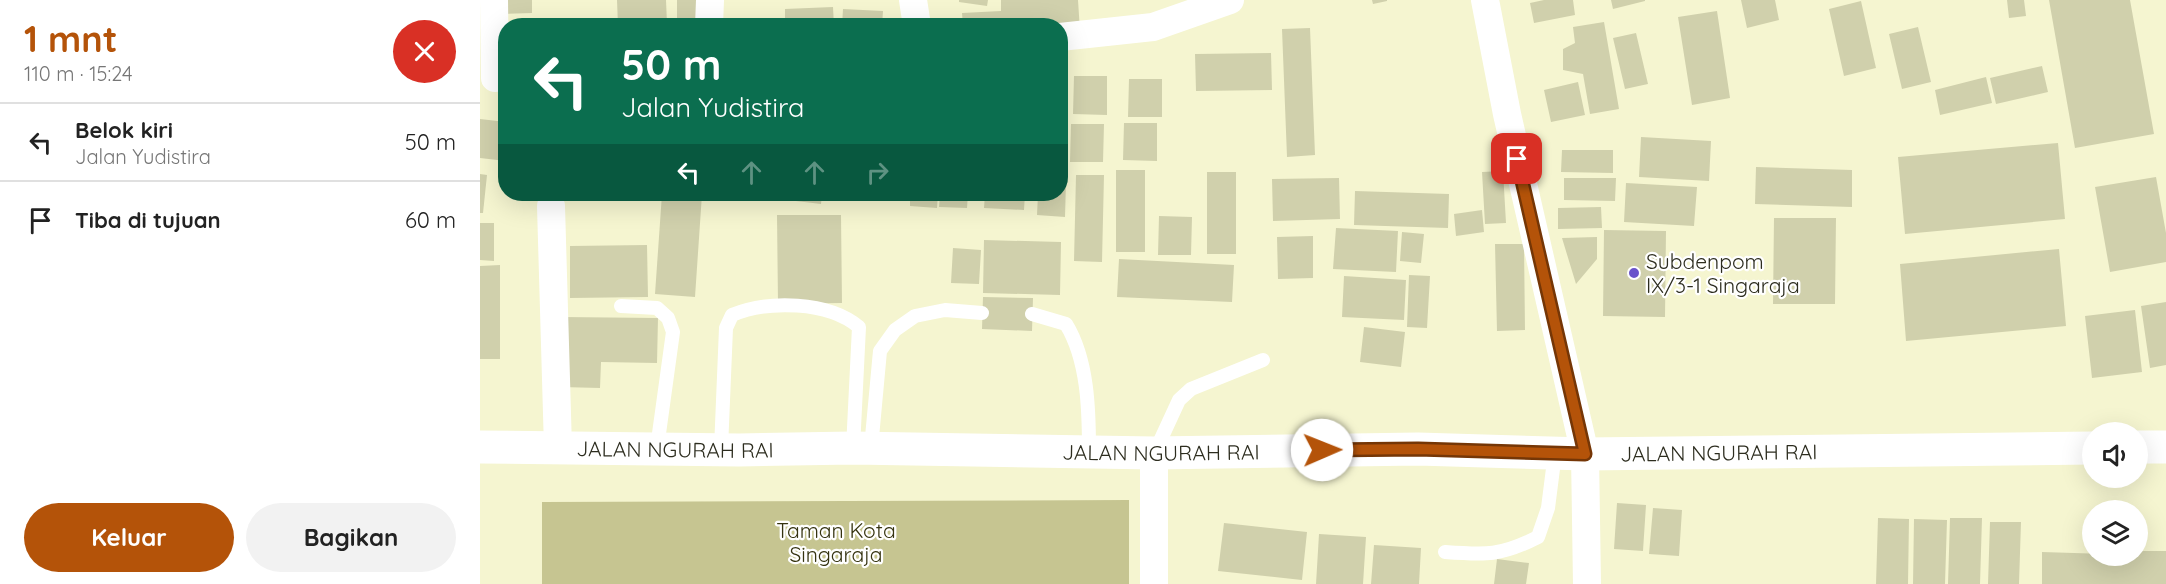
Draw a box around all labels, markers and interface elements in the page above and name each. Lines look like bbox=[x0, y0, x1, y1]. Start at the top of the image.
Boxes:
text: 1 mnt bbox=[24, 16, 117, 61]
button: close bbox=[393, 20, 456, 83]
text: 50 m bbox=[621, 38, 721, 91]
icon: left bbox=[522, 42, 600, 120]
text: 110 m · 15:24 bbox=[24, 61, 133, 86]
text: Jalan Yudistira bbox=[621, 90, 804, 124]
text: Belok kiri bbox=[75, 116, 173, 144]
icon: left bbox=[24, 126, 57, 159]
text: 50 m bbox=[405, 128, 456, 156]
pin bbox=[1491, 133, 1542, 184]
icon: arrive bbox=[1500, 142, 1533, 175]
text: Jalan Yudistira bbox=[75, 144, 211, 169]
icon: left bbox=[672, 156, 705, 189]
icon: ahead bbox=[735, 156, 768, 189]
icon: ahead bbox=[798, 156, 831, 189]
icon: right bbox=[861, 156, 894, 189]
icon: arrive bbox=[24, 204, 57, 237]
text: Tiba di tujuan bbox=[75, 206, 221, 234]
text: 60 m bbox=[405, 206, 456, 234]
place label: Subdenpom IX/3-1 Singaraja bbox=[1646, 248, 1800, 298]
marker: Subdenpom IX/3-1 Singaraja bbox=[1627, 266, 1641, 280]
position arrow bbox=[1290, 418, 1354, 482]
map controls bbox=[2082, 422, 2148, 566]
button: sound bbox=[2082, 422, 2148, 488]
street label: JALAN NGURAH RAI bbox=[576, 435, 774, 463]
street label: JALAN NGURAH RAI bbox=[1062, 438, 1260, 466]
street label: JALAN NGURAH RAI bbox=[1620, 438, 1818, 467]
button: layers bbox=[2082, 500, 2148, 566]
button: Keluar bbox=[24, 503, 234, 572]
button: Bagikan bbox=[246, 503, 456, 572]
park label: Taman Kota Singaraja bbox=[776, 517, 896, 567]

